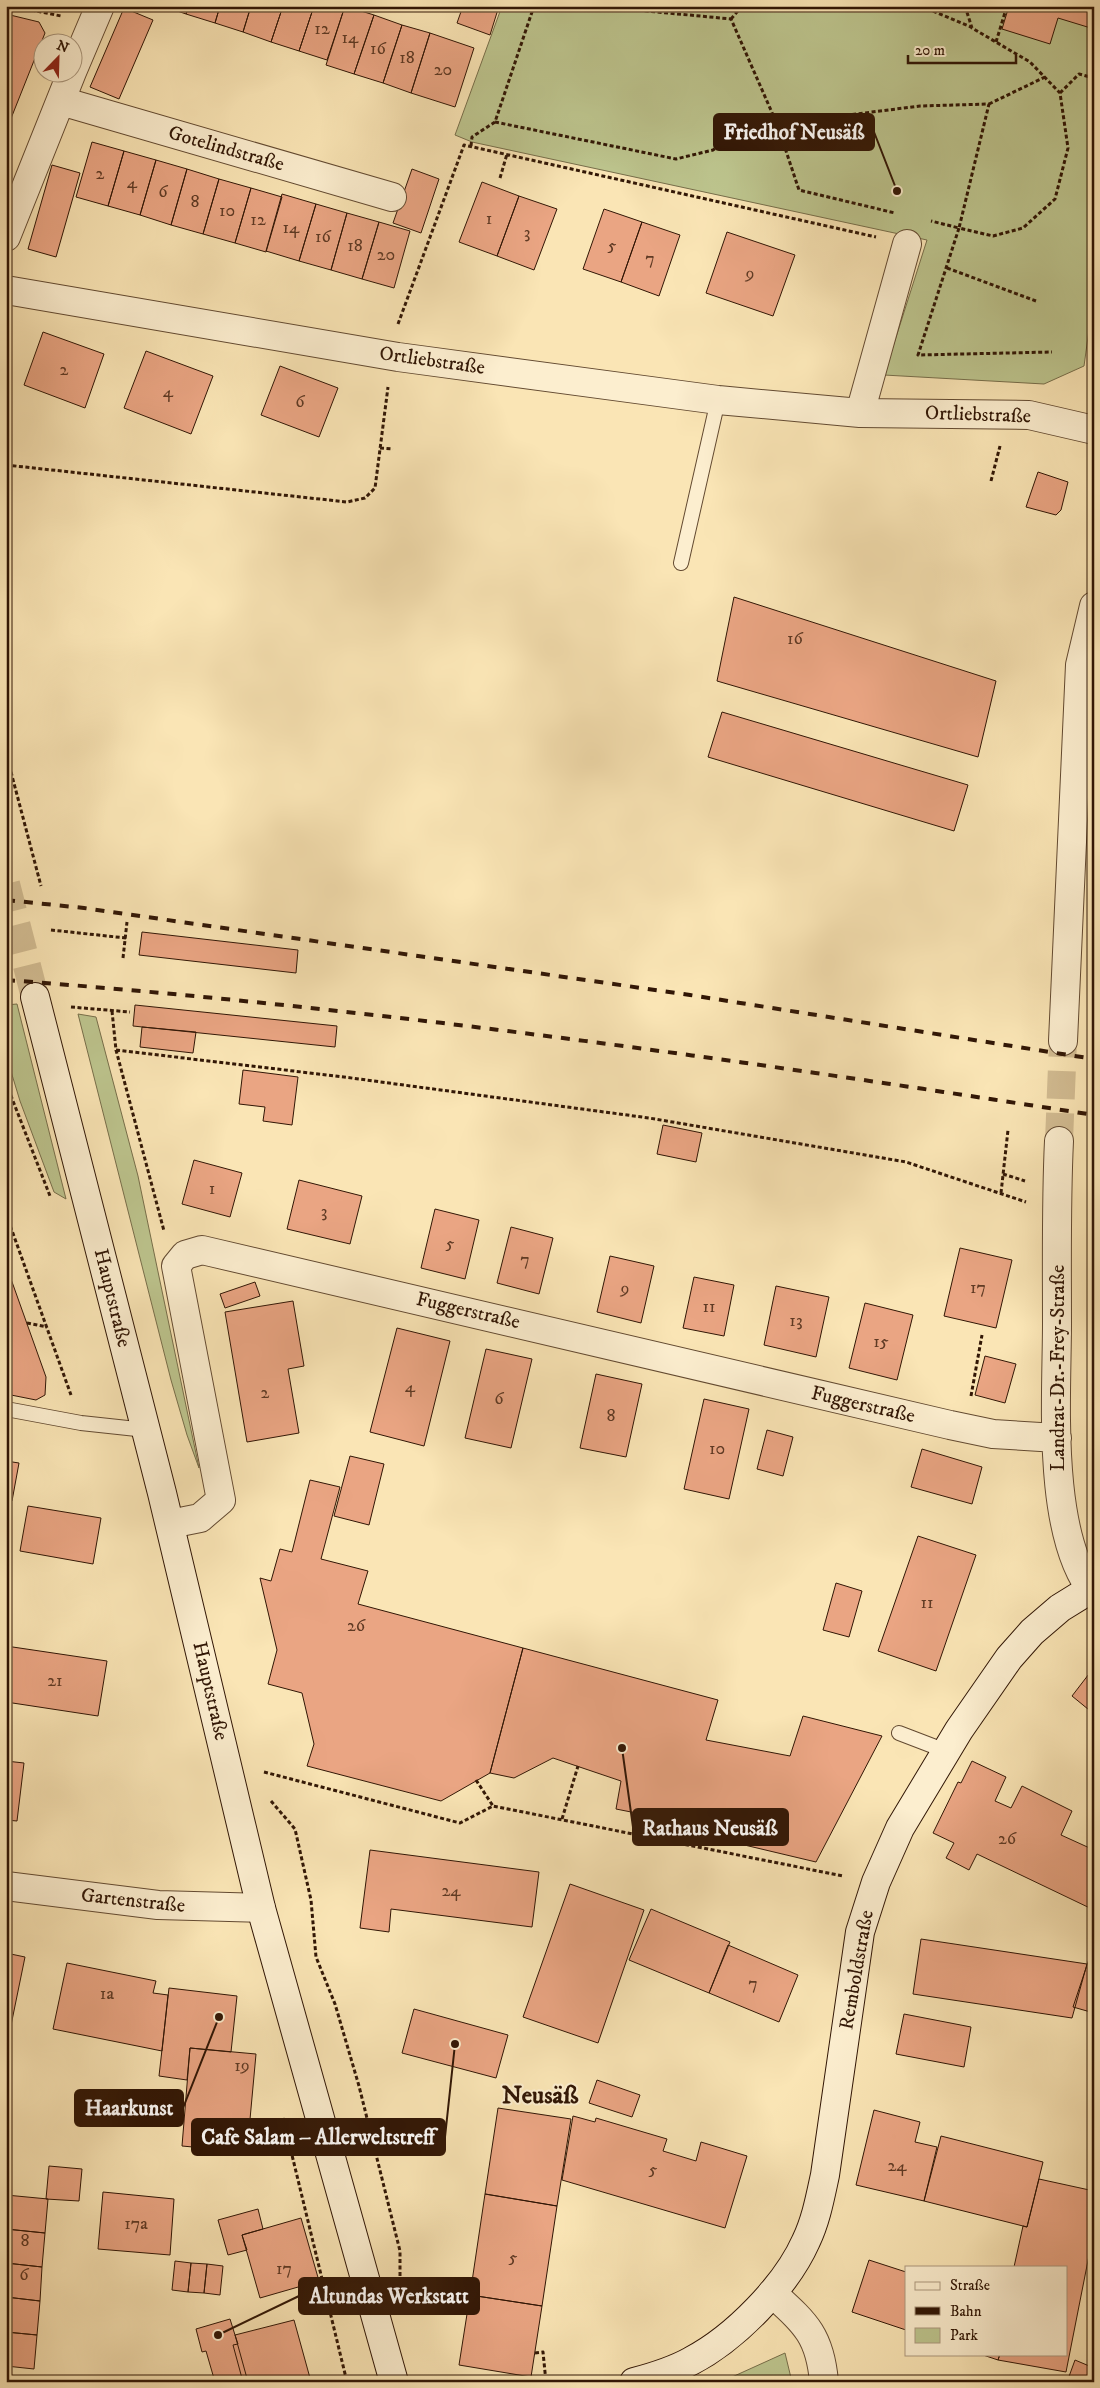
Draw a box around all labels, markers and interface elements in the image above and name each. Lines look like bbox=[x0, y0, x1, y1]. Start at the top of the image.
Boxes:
house number: 12 bbox=[314, 18, 330, 40]
house number: 14 bbox=[342, 27, 359, 49]
north arrow bbox=[32, 32, 82, 82]
scale bar bbox=[908, 32, 1015, 64]
text: N bbox=[54, 36, 72, 58]
house number: 16 bbox=[370, 38, 387, 60]
text: 20 m bbox=[915, 41, 945, 60]
house number: 18 bbox=[399, 47, 415, 69]
house number: 20 bbox=[434, 59, 452, 81]
callout: Friedhof Neusäß bbox=[714, 114, 874, 150]
text: Friedhof Neusäß bbox=[724, 120, 865, 146]
street label: Gotelindstraße bbox=[165, 121, 287, 177]
house number: 2 bbox=[96, 163, 105, 185]
house number: 4 bbox=[127, 172, 138, 194]
house number: 6 bbox=[158, 181, 168, 203]
house number: 8 bbox=[190, 191, 200, 213]
house number: 10 bbox=[219, 200, 235, 222]
house number: 1 bbox=[486, 208, 492, 230]
house number: 12 bbox=[250, 209, 266, 231]
house number: 14 bbox=[283, 217, 300, 239]
house number: 3 bbox=[524, 222, 530, 244]
house number: 16 bbox=[315, 226, 332, 248]
house number: 18 bbox=[347, 235, 363, 257]
house number: 5 bbox=[608, 235, 617, 257]
house number: 20 bbox=[377, 244, 395, 266]
house number: 7 bbox=[645, 248, 655, 270]
house number: 9 bbox=[745, 263, 754, 285]
street label: Ortliebstraße bbox=[378, 341, 486, 381]
house number: 2 bbox=[60, 359, 69, 381]
house number: 4 bbox=[163, 381, 174, 403]
house number: 6 bbox=[295, 391, 305, 413]
street label: Ortliebstraße bbox=[924, 401, 1032, 429]
house number: 16 bbox=[787, 628, 804, 650]
house number: 1 bbox=[209, 1178, 215, 1200]
house number: 3 bbox=[321, 1201, 327, 1223]
house number: 5 bbox=[446, 1233, 455, 1255]
street label: Hauptstraße bbox=[88, 1246, 136, 1350]
house number: 7 bbox=[520, 1249, 530, 1271]
street label: Landrat-Dr.-Frey-Straße bbox=[1046, 1265, 1071, 1471]
house number: 17 bbox=[970, 1277, 986, 1299]
house number: 9 bbox=[620, 1278, 629, 1300]
street label: Fuggerstraße bbox=[414, 1287, 522, 1335]
house number: 11 bbox=[702, 1296, 716, 1318]
house number: 13 bbox=[789, 1310, 803, 1332]
house number: 15 bbox=[873, 1331, 889, 1353]
house number: 4 bbox=[405, 1376, 416, 1398]
street label: Fuggerstraße bbox=[809, 1381, 917, 1429]
house number: 2 bbox=[261, 1382, 270, 1404]
house number: 6 bbox=[494, 1388, 504, 1410]
house number: 8 bbox=[606, 1405, 616, 1427]
house number: 10 bbox=[709, 1438, 725, 1460]
house number: 11 bbox=[920, 1592, 934, 1614]
house number: 26 bbox=[347, 1615, 366, 1637]
street label: Hauptstraße bbox=[186, 1639, 234, 1743]
house number: 21 bbox=[47, 1670, 63, 1692]
callout: Rathaus Neusäß bbox=[633, 1809, 788, 1845]
text: Rathaus Neusäß bbox=[642, 1816, 778, 1842]
house number: 26 bbox=[998, 1828, 1017, 1850]
house number: 24 bbox=[441, 1880, 461, 1902]
street label: Gartenstraße bbox=[80, 1883, 186, 1919]
street label: Remboldstraße bbox=[834, 1908, 880, 2032]
house number: 7 bbox=[748, 1973, 758, 1995]
house number: 1a bbox=[100, 1983, 114, 2005]
house number: 19 bbox=[234, 2055, 250, 2077]
district label: Neusäß bbox=[502, 2080, 579, 2111]
callout: Haarkunst bbox=[75, 2090, 183, 2126]
text: Haarkunst bbox=[85, 2096, 173, 2122]
callout: Cafe Salam – Allerweltstreff bbox=[192, 2119, 445, 2155]
text: Cafe Salam – Allerweltstreff bbox=[201, 2125, 439, 2151]
house number: 24 bbox=[887, 2155, 907, 2177]
house number: 5 bbox=[649, 2159, 658, 2181]
house number: 17a bbox=[124, 2213, 148, 2235]
house number: 8 bbox=[20, 2230, 30, 2252]
house number: 5 bbox=[509, 2247, 518, 2269]
house number: 17 bbox=[276, 2258, 292, 2280]
house number: 6 bbox=[19, 2264, 29, 2286]
legend bbox=[905, 2266, 1068, 2356]
text: Straße bbox=[950, 2276, 990, 2295]
callout: Altundas Werkstatt bbox=[299, 2278, 479, 2314]
text: Altundas Werkstatt bbox=[308, 2284, 469, 2310]
text: Bahn bbox=[950, 2302, 982, 2321]
text: Park bbox=[950, 2326, 979, 2345]

